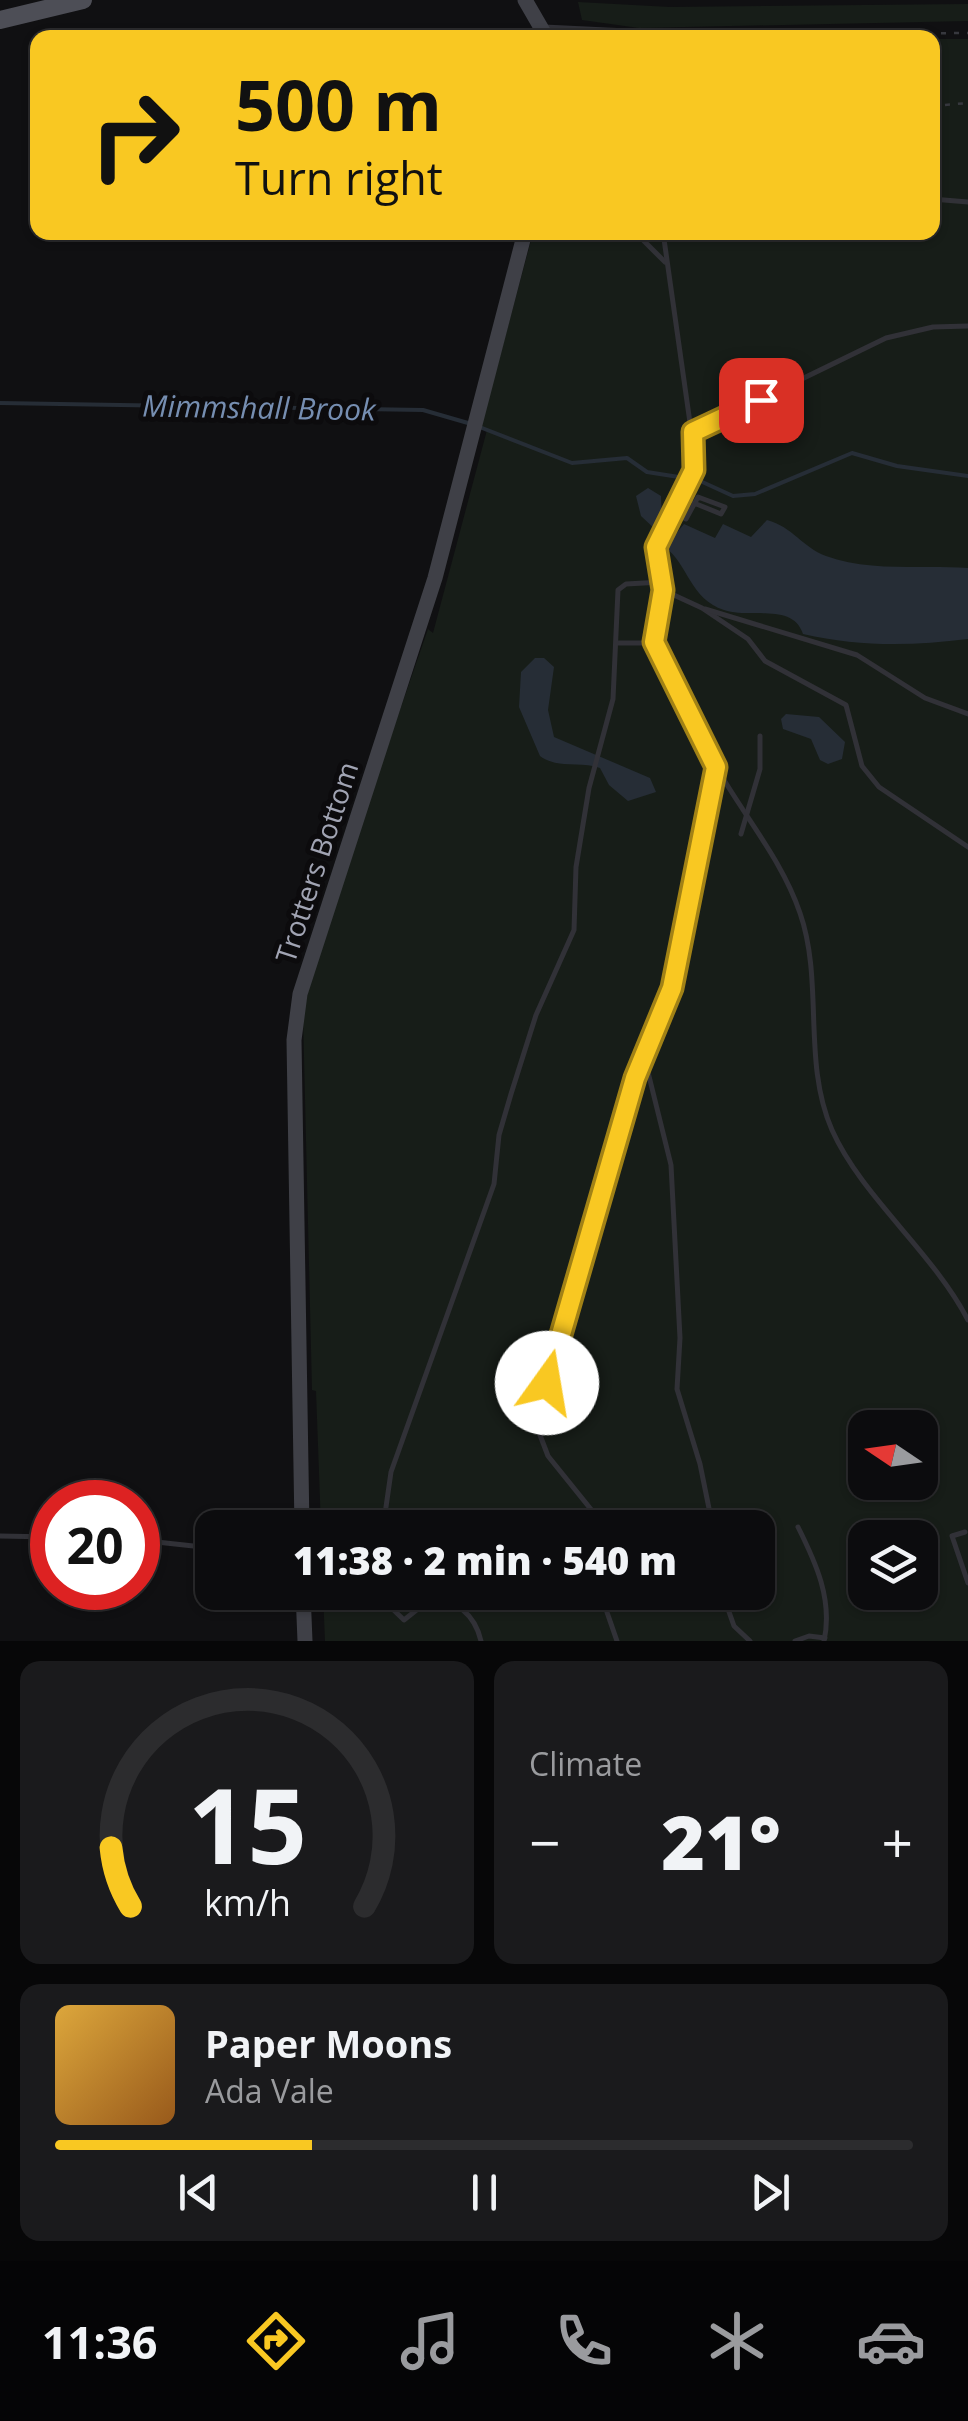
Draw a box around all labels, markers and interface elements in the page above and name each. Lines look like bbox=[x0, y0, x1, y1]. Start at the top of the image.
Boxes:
text: 500 m bbox=[235, 56, 442, 152]
icon: right bbox=[70, 70, 200, 200]
text: Turn right bbox=[235, 147, 443, 208]
pin bbox=[719, 358, 804, 443]
icon: arrive bbox=[734, 373, 789, 428]
water label: Mimmshall Brook bbox=[142, 384, 377, 430]
street label: Trotters Bottom bbox=[266, 757, 366, 967]
position arrow bbox=[495, 1331, 599, 1435]
north arrow bbox=[848, 1410, 938, 1500]
map controls bbox=[848, 1410, 938, 1610]
speed limit sign: 20 bbox=[30, 1480, 160, 1610]
button: layers bbox=[848, 1520, 938, 1610]
text: 11:38 · 2 min · 540 m bbox=[293, 1534, 677, 1586]
text: Climate bbox=[529, 1742, 642, 1785]
text: 15 bbox=[188, 1753, 306, 1894]
text: 21° bbox=[661, 1790, 781, 1892]
text: − bbox=[529, 1804, 560, 1879]
text: + bbox=[882, 1804, 913, 1879]
text: km/h bbox=[204, 1878, 290, 1926]
text: Paper Moons bbox=[205, 2017, 452, 2069]
text: Ada Vale bbox=[205, 2069, 334, 2112]
icon: previous bbox=[171, 2165, 226, 2220]
icon: pause bbox=[457, 2165, 512, 2220]
icon: next bbox=[743, 2165, 798, 2220]
icon: directions bbox=[241, 2306, 311, 2376]
icon: music bbox=[395, 2306, 465, 2376]
icon: phone bbox=[549, 2306, 619, 2376]
icon: climate bbox=[702, 2306, 772, 2376]
icon: car bbox=[856, 2306, 926, 2376]
text: 11:36 bbox=[42, 2311, 158, 2372]

